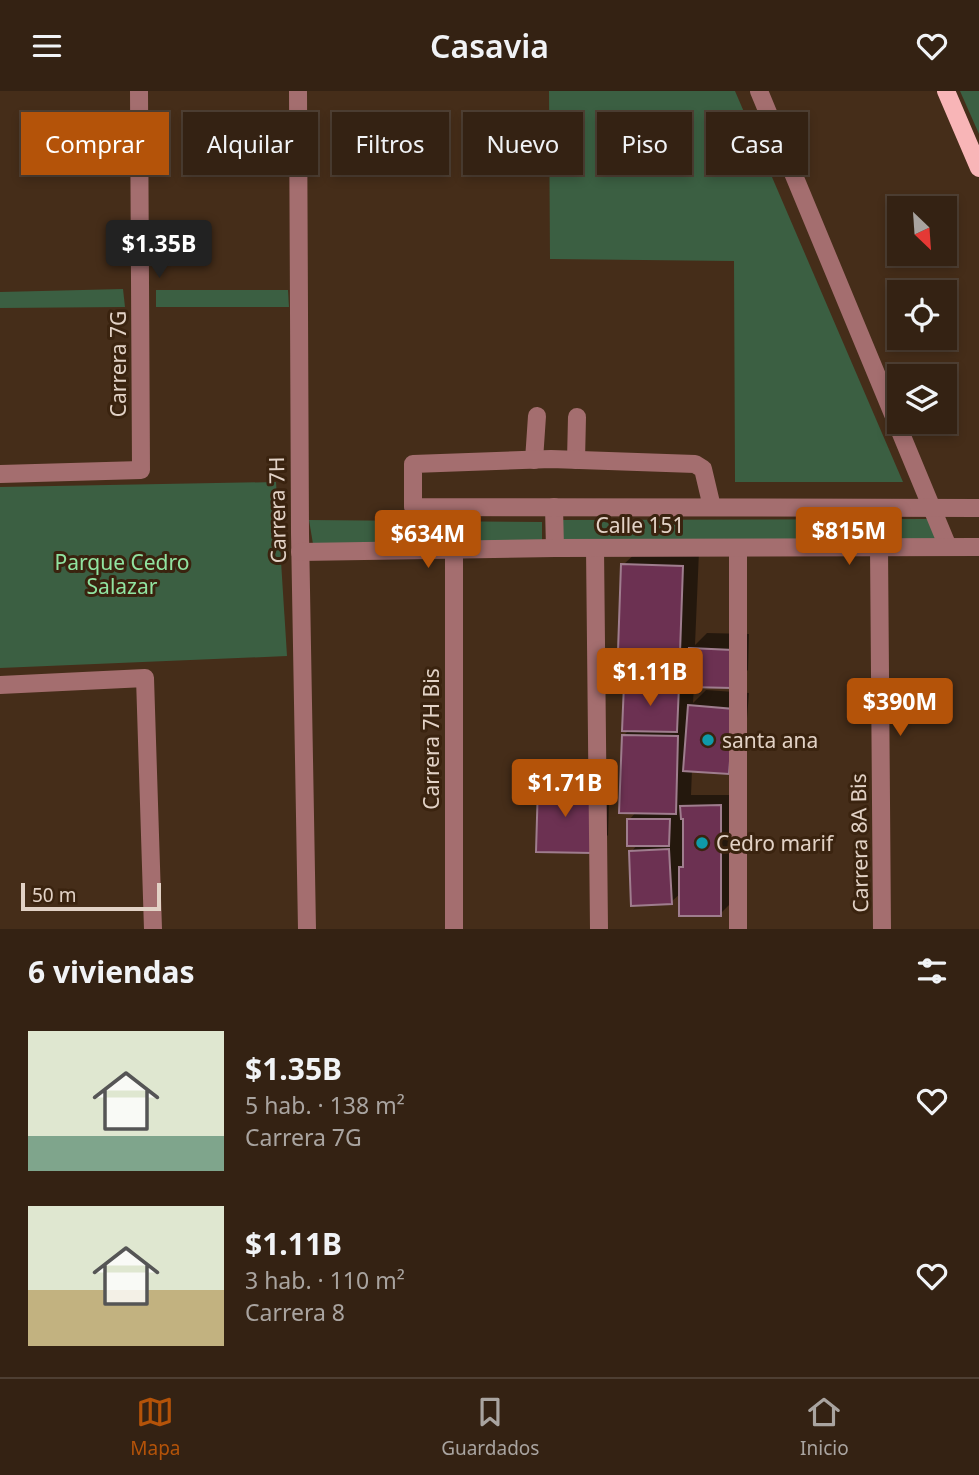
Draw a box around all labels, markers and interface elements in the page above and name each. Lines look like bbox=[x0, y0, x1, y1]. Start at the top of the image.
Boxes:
text: Casavia bbox=[430, 24, 549, 67]
icon: menu bbox=[28, 27, 66, 65]
icon: heart bbox=[913, 27, 951, 65]
chip: Comprar bbox=[21, 112, 169, 175]
chip: Alquilar bbox=[183, 112, 318, 175]
chip: Filtros bbox=[332, 112, 449, 175]
chip: Nuevo bbox=[463, 112, 583, 175]
chip: Piso bbox=[597, 112, 692, 175]
chip: Casa bbox=[706, 112, 808, 175]
north arrow bbox=[887, 196, 957, 266]
map controls bbox=[887, 196, 957, 434]
pin: $1.35B bbox=[102, 221, 216, 280]
text: $1.35B bbox=[122, 227, 196, 259]
button: locate bbox=[887, 280, 957, 350]
street label: Carrera 7G bbox=[104, 311, 132, 417]
button: layers bbox=[887, 364, 957, 434]
street label: Carrera 7H bbox=[262, 456, 292, 564]
pin: $815M bbox=[800, 507, 898, 567]
pin: $634M bbox=[379, 511, 477, 570]
street label: Calle 151 bbox=[595, 511, 685, 539]
text: $815M bbox=[812, 514, 886, 546]
text: $634M bbox=[391, 517, 465, 549]
park label: Parque Cedro Salazar bbox=[55, 548, 189, 600]
pin: $1.11B bbox=[593, 649, 707, 708]
text: $1.11B bbox=[613, 655, 687, 687]
street label: Carrera 7H Bis bbox=[417, 668, 445, 810]
pin: $390M bbox=[851, 679, 949, 738]
text: $390M bbox=[863, 685, 937, 717]
place label: santa ana bbox=[722, 726, 818, 754]
marker: santa ana bbox=[700, 732, 716, 748]
pin: $1.71B bbox=[508, 759, 622, 819]
text: $1.71B bbox=[528, 766, 602, 798]
street label: Carrera 8A Bis bbox=[844, 773, 874, 913]
place label: Cedro marif bbox=[716, 829, 835, 857]
marker: Cedro marif bbox=[694, 835, 710, 851]
scale bar bbox=[21, 880, 161, 912]
text: 50 m bbox=[32, 882, 76, 908]
text: 6 viviendas bbox=[28, 951, 195, 992]
icon: filters bbox=[913, 952, 951, 990]
text: $1.35B bbox=[245, 1048, 342, 1089]
icon: home bbox=[84, 1059, 168, 1143]
icon: heart bbox=[913, 1082, 951, 1120]
text: 5 hab. · 138 m² bbox=[245, 1089, 405, 1121]
text: Carrera 7G bbox=[245, 1121, 362, 1153]
text: $1.11B bbox=[245, 1223, 342, 1264]
icon: home bbox=[84, 1234, 168, 1318]
icon: heart bbox=[913, 1257, 951, 1295]
text: 3 hab. · 110 m² bbox=[245, 1264, 405, 1296]
text: Carrera 8 bbox=[245, 1296, 345, 1328]
tab: Mapa bbox=[130, 1393, 181, 1461]
tab: Guardados bbox=[441, 1393, 539, 1461]
tab: Inicio bbox=[800, 1393, 849, 1461]

